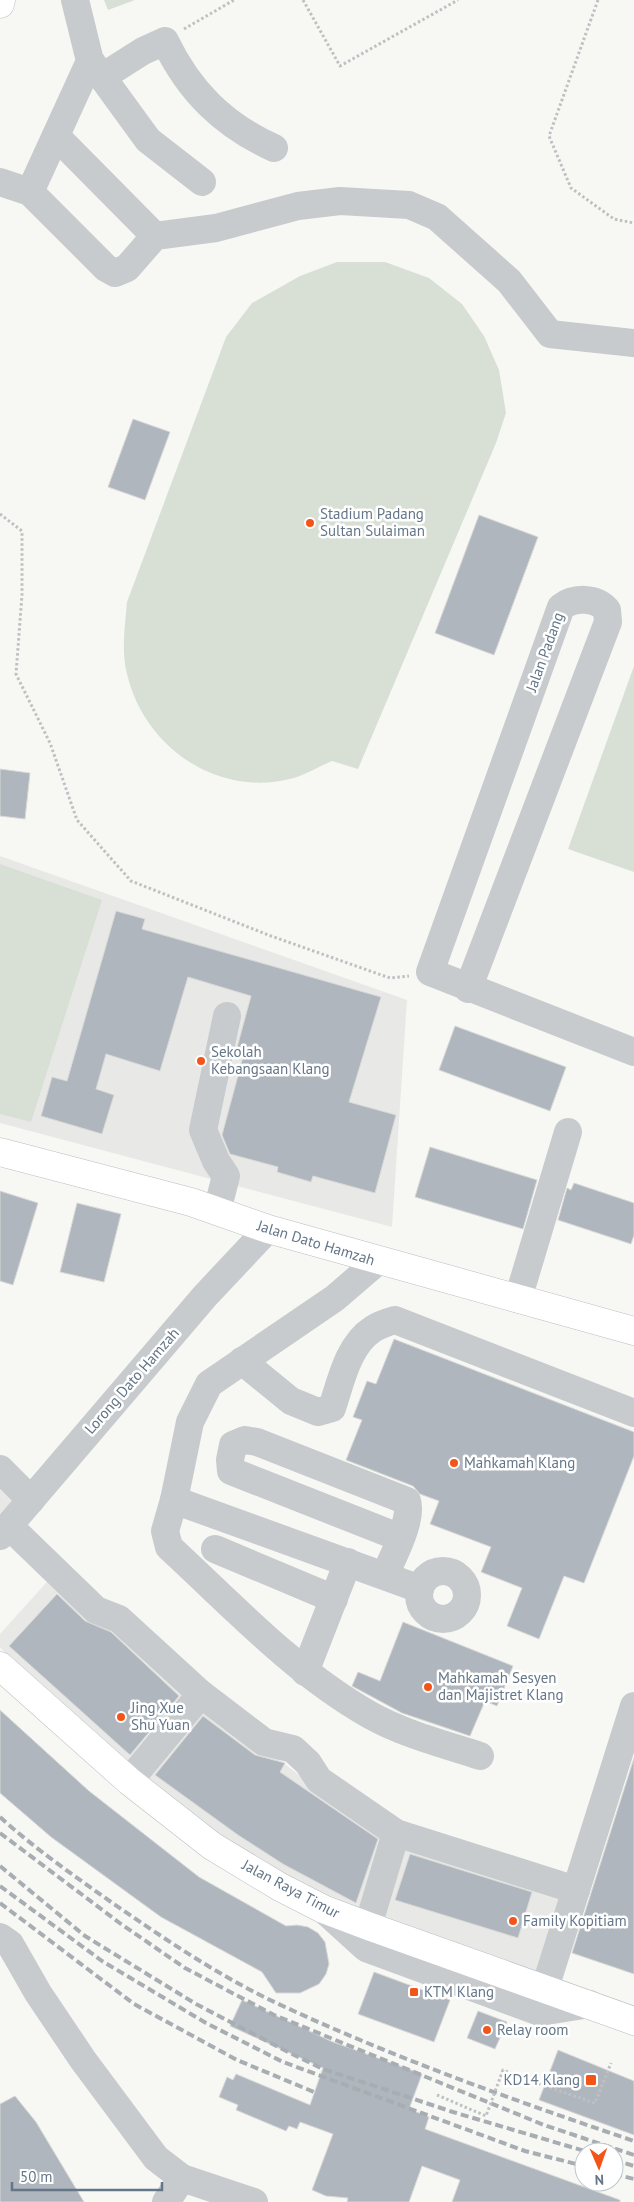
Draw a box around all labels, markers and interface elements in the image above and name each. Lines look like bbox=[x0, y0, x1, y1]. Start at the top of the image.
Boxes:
place label: Stadium Padang Sultan Sulaiman bbox=[320, 504, 425, 540]
marker: Stadium Padang Sultan Sulaiman bbox=[304, 517, 316, 529]
street label: Jalan Padang bbox=[521, 610, 568, 695]
place label: Sekolah Kebangsaan Klang bbox=[211, 1042, 330, 1078]
marker: Sekolah Kebangsaan Klang bbox=[195, 1055, 207, 1067]
street label: Jalan Dato Hamzah bbox=[254, 1215, 377, 1269]
street label: Lorong Dato Hamzah bbox=[80, 1324, 183, 1438]
place label: Mahkamah Klang bbox=[464, 1453, 575, 1472]
marker: Mahkamah Klang bbox=[448, 1457, 460, 1469]
place label: Mahkamah Sesyen dan Majistret Klang bbox=[438, 1668, 564, 1704]
marker: Mahkamah Sesyen dan Majistret Klang bbox=[422, 1681, 434, 1693]
place label: Jing Xue Shu Yuan bbox=[130, 1698, 190, 1734]
marker: Jing Xue Shu Yuan bbox=[115, 1711, 127, 1723]
street label: Jalan Raya Timur bbox=[238, 1854, 343, 1922]
place label: Family Kopitiam bbox=[523, 1911, 627, 1930]
marker: Family Kopitiam bbox=[507, 1915, 519, 1927]
place label: KTM Klang bbox=[424, 1982, 494, 2001]
marker: KTM Klang bbox=[408, 1986, 420, 1998]
place label: Relay room bbox=[497, 2020, 568, 2039]
marker: Relay room bbox=[481, 2024, 493, 2036]
place label: KD14 Klang bbox=[503, 2070, 580, 2089]
marker: KD14 Klang bbox=[584, 2073, 598, 2087]
north arrow bbox=[574, 2142, 624, 2192]
scale bar bbox=[12, 2160, 162, 2192]
text: 50 m bbox=[20, 2167, 53, 2186]
text: N bbox=[595, 2171, 604, 2189]

